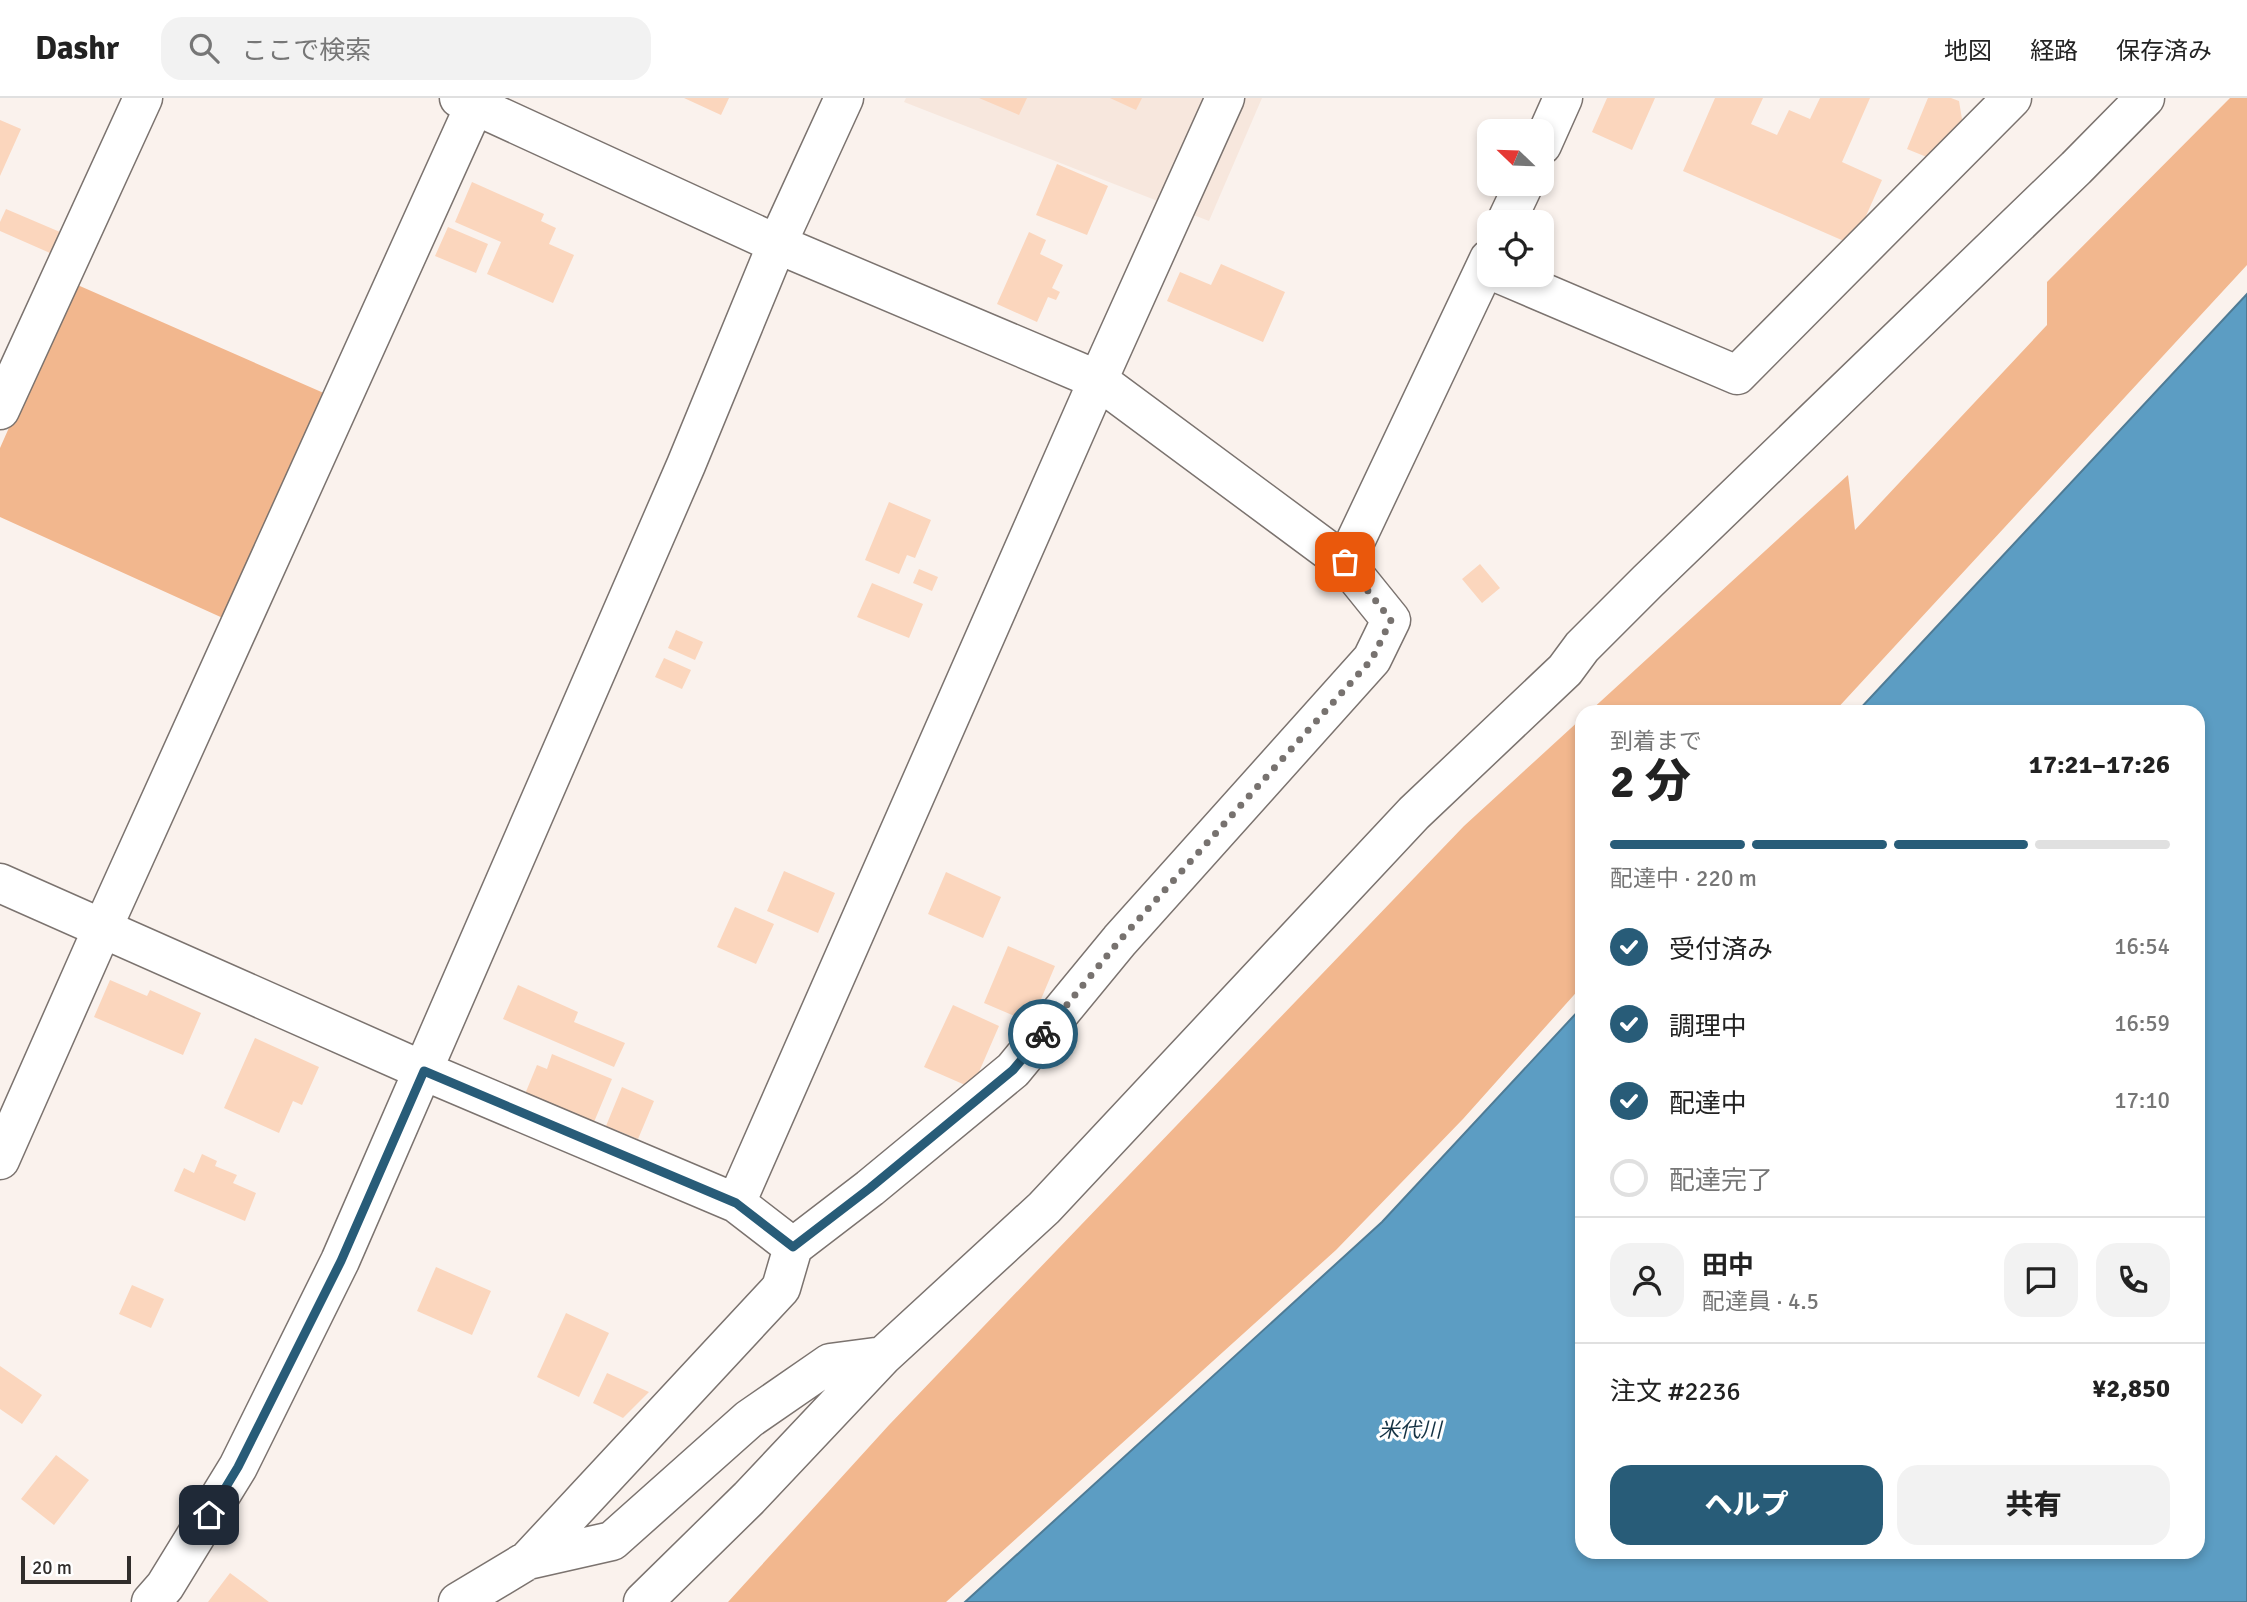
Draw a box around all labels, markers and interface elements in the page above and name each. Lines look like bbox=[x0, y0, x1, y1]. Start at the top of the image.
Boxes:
search box bbox=[161, 17, 651, 80]
text: Dashr bbox=[35, 28, 119, 69]
icon: search bbox=[185, 29, 223, 67]
text: ここで検索 bbox=[241, 35, 371, 67]
text: 地図 bbox=[1944, 36, 1992, 66]
text: 経路 bbox=[2030, 36, 2078, 66]
text: 保存済み bbox=[2116, 36, 2212, 66]
north arrow bbox=[1477, 119, 1554, 196]
map controls bbox=[1477, 119, 1554, 287]
button: locate bbox=[1477, 210, 1554, 287]
pin bbox=[1315, 532, 1375, 592]
icon: bag bbox=[1326, 543, 1364, 581]
text: 到着まで bbox=[1610, 727, 1702, 756]
text: 17:21–17:26 bbox=[2029, 749, 2170, 781]
text: 2 分 bbox=[1610, 754, 1691, 810]
text: 配達中 · 220 m bbox=[1610, 864, 1757, 893]
icon: check bbox=[1610, 928, 1648, 966]
text: 16:54 bbox=[2114, 932, 2170, 961]
text: 受付済み bbox=[1669, 934, 1773, 966]
courier bbox=[1008, 999, 1078, 1069]
icon: check bbox=[1610, 1005, 1648, 1043]
text: 16:59 bbox=[2114, 1009, 2170, 1038]
text: 調理中 bbox=[1669, 1011, 1747, 1043]
icon: bike bbox=[1024, 1015, 1062, 1053]
icon: check bbox=[1610, 1082, 1648, 1120]
text: 17:10 bbox=[2114, 1086, 2170, 1115]
text: 配達中 bbox=[1669, 1088, 1747, 1120]
text: 配達完了 bbox=[1669, 1165, 1773, 1197]
button: person bbox=[1610, 1243, 1684, 1317]
button: chat bbox=[2004, 1243, 2078, 1317]
button: phone bbox=[2096, 1243, 2170, 1317]
text: 田中 bbox=[1702, 1250, 1754, 1282]
text: 配達員 · 4.5 bbox=[1702, 1287, 1819, 1316]
text: ¥2,850 bbox=[2092, 1373, 2170, 1405]
text: 注文 #2236 bbox=[1610, 1376, 1741, 1408]
water label: 米代川 bbox=[1379, 1417, 1443, 1443]
button: ヘルプ bbox=[1610, 1465, 1883, 1545]
button: 共有 bbox=[1897, 1465, 2170, 1545]
pin bbox=[179, 1485, 239, 1545]
icon: home bbox=[190, 1496, 228, 1534]
scale bar bbox=[21, 1553, 131, 1585]
text: 20 m bbox=[32, 1556, 72, 1580]

